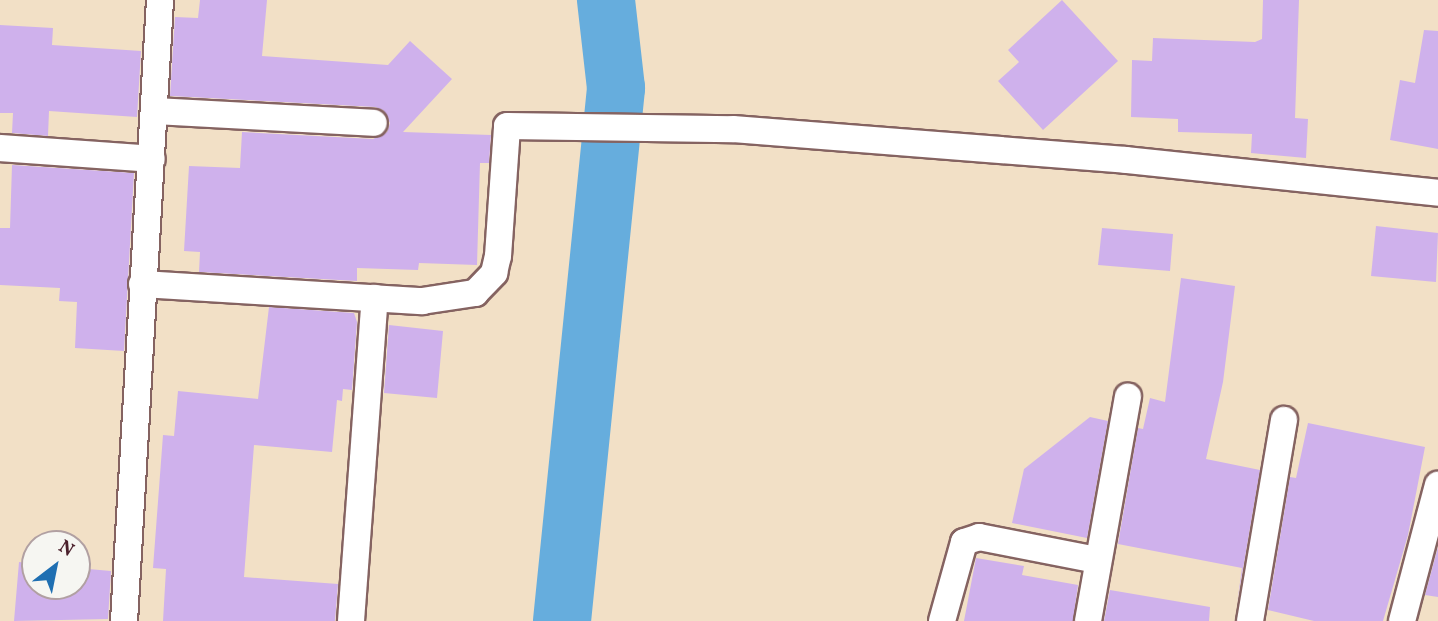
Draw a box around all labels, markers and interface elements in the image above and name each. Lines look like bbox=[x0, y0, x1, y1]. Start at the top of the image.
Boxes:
north arrow bbox=[21, 530, 91, 600]
text: N bbox=[53, 534, 79, 564]

